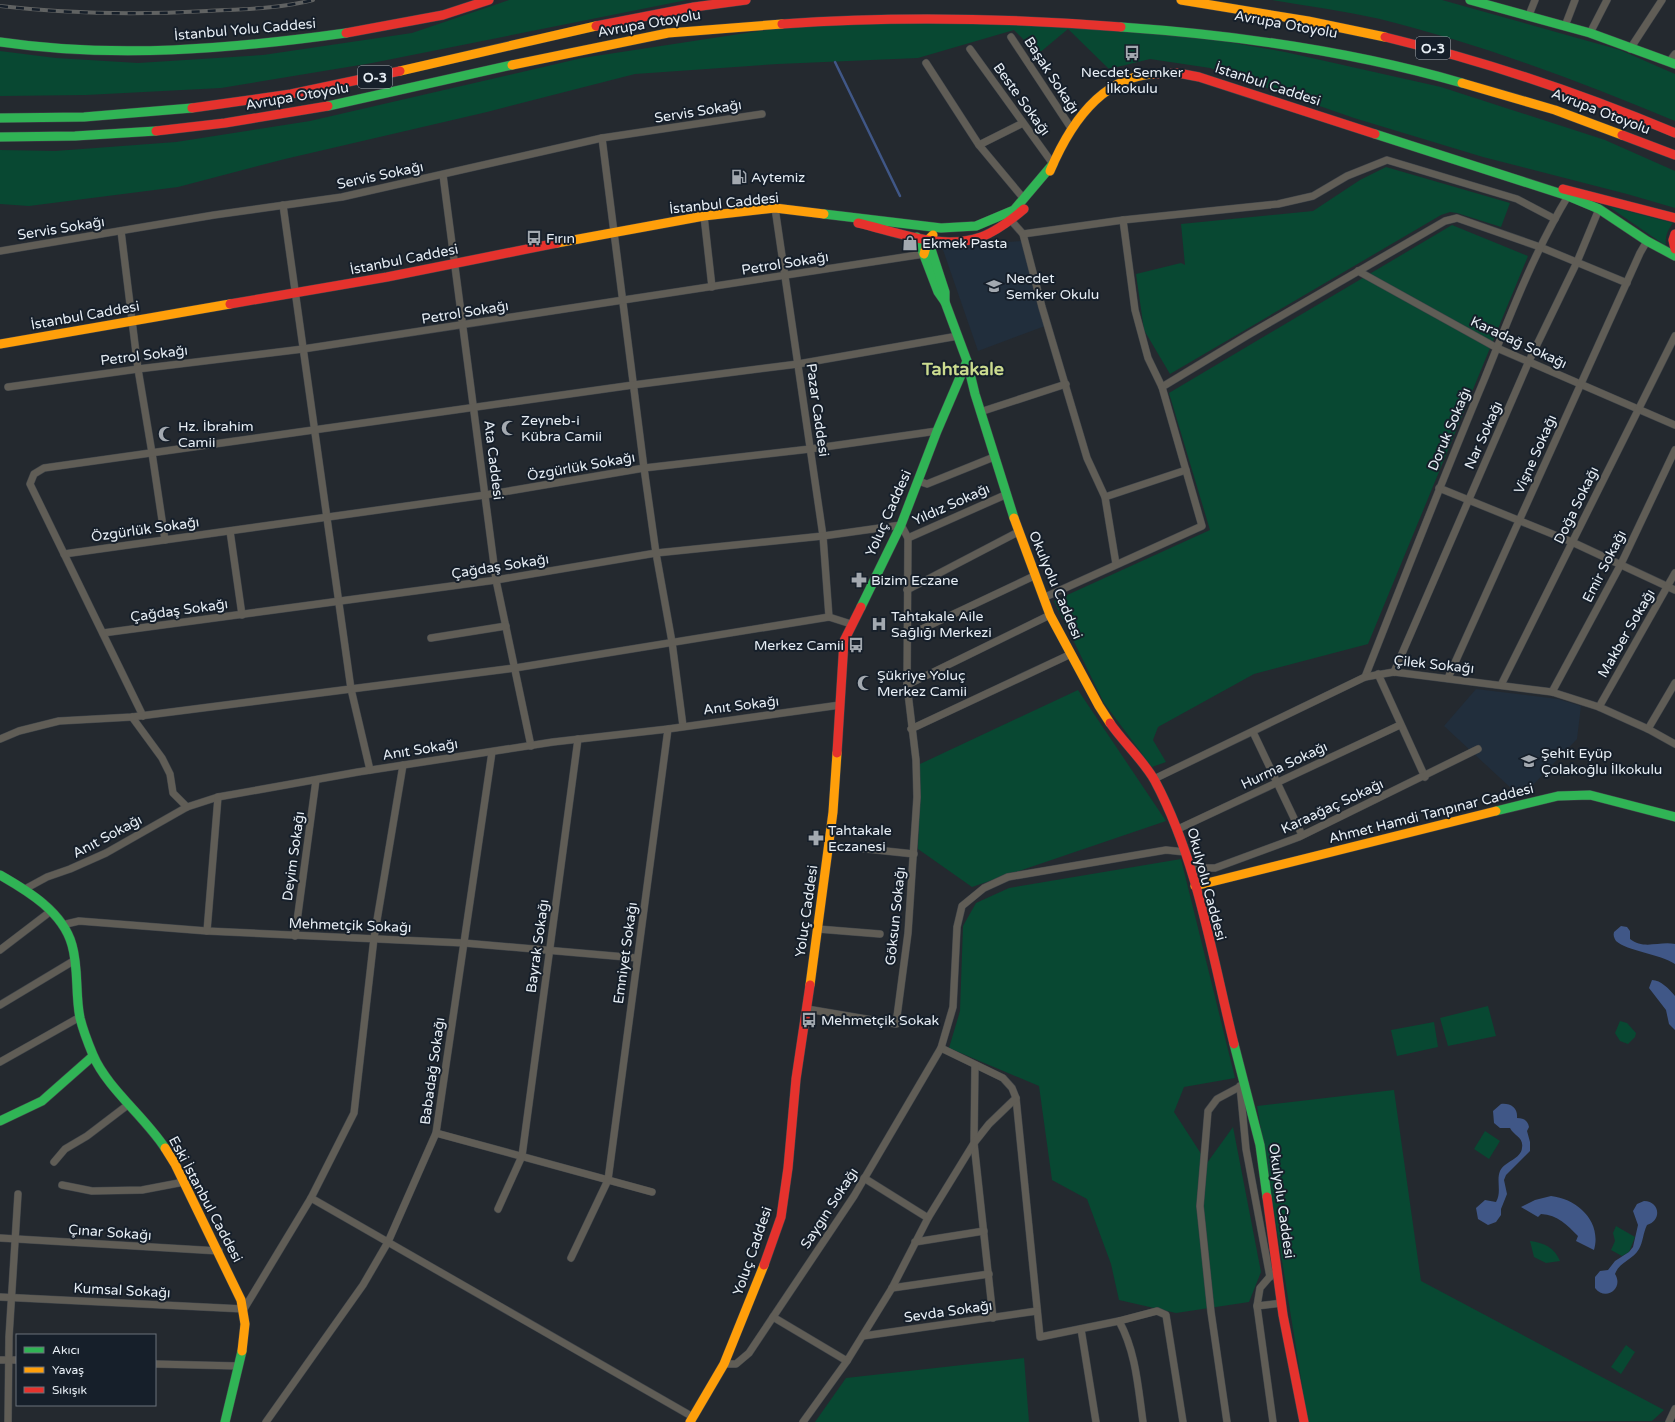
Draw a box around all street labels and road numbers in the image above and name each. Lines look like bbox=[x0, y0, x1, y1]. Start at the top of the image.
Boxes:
street label: Avrupa Otoyolu bbox=[596, 6, 702, 41]
street label: Avrupa Otoyolu bbox=[1233, 7, 1339, 42]
street label: İstanbul Yolu Caddesi bbox=[173, 15, 317, 44]
street label: Başak Sokağı bbox=[1020, 34, 1083, 117]
road number: O-3 bbox=[1416, 37, 1450, 59]
street label: İstanbul Caddesi bbox=[1213, 59, 1323, 110]
street label: Beste Sokağı bbox=[989, 60, 1054, 139]
road number: O-3 bbox=[358, 66, 392, 88]
street label: Avrupa Otoyolu bbox=[244, 79, 350, 114]
street label: Avrupa Otoyolu bbox=[1549, 85, 1653, 138]
street label: Servis Sokağı bbox=[653, 96, 743, 127]
street label: Servis Sokağı bbox=[335, 158, 425, 193]
street label: İstanbul Caddesi bbox=[668, 189, 780, 218]
street label: Servis Sokağı bbox=[16, 213, 106, 244]
street label: İstanbul Caddesi bbox=[348, 241, 460, 278]
street label: Petrol Sokağı bbox=[740, 248, 830, 279]
street label: Petrol Sokağı bbox=[420, 297, 510, 328]
street label: İstanbul Caddesi bbox=[29, 298, 141, 333]
street label: Karadağ Sokağı bbox=[1468, 313, 1570, 372]
street label: Petrol Sokağı bbox=[99, 342, 189, 369]
street label: Pazar Caddesi bbox=[803, 362, 832, 458]
street label: Doruk Sokağı bbox=[1424, 385, 1475, 473]
street label: Nar Sokağı bbox=[1461, 398, 1506, 472]
street label: Vişne Sokağı bbox=[1510, 412, 1560, 496]
street label: Ata Caddesi bbox=[480, 419, 507, 501]
street label: Özgürlük Sokağı bbox=[526, 449, 636, 484]
street label: Doğa Sokağı bbox=[1550, 464, 1602, 547]
street label: Yoluç Caddesi bbox=[862, 467, 915, 559]
street label: Yıldız Sokağı bbox=[910, 480, 992, 529]
street label: Özgürlük Sokağı bbox=[90, 513, 200, 546]
street label: Emir Sokağı bbox=[1579, 527, 1630, 605]
street label: Okulyolu Caddesi bbox=[1025, 529, 1086, 642]
street label: Çağdaş Sokağı bbox=[450, 550, 550, 583]
street label: Makber Sokağı bbox=[1594, 586, 1659, 681]
street label: Çağdaş Sokağı bbox=[129, 595, 229, 626]
street label: Çilek Sokağı bbox=[1393, 652, 1475, 677]
street label: Anıt Sokağı bbox=[702, 692, 780, 719]
street label: Anıt Sokağı bbox=[381, 735, 459, 764]
street label: Hurma Sokağı bbox=[1238, 738, 1330, 793]
street label: Karaağaç Sokağı bbox=[1278, 775, 1386, 838]
street label: Ahmet Hamdi Tanpınar Caddesi bbox=[1327, 780, 1535, 847]
street label: Deyim Sokağı bbox=[279, 810, 308, 902]
street label: Anıt Sokağı bbox=[70, 811, 145, 862]
street label: Okulyolu Caddesi bbox=[1183, 826, 1230, 942]
street label: Yoluç Caddesi bbox=[792, 864, 821, 958]
street label: Göksun Sokağı bbox=[882, 866, 909, 966]
street label: Bayrak Sokağı bbox=[523, 898, 552, 994]
street label: Emniyet Sokağı bbox=[610, 901, 641, 1005]
street label: Mehmetçik Sokağı bbox=[288, 915, 412, 936]
street label: Babadağ Sokağı bbox=[417, 1016, 448, 1126]
street label: Eski İstanbul Caddesi bbox=[165, 1133, 246, 1265]
street label: Okulyolu Caddesi bbox=[1265, 1143, 1298, 1260]
street label: Saygın Sokağı bbox=[797, 1165, 862, 1252]
street label: Yoluç Caddesi bbox=[729, 1204, 776, 1298]
street label: Çınar Sokağı bbox=[68, 1221, 152, 1244]
street label: Kumsal Sokağı bbox=[73, 1279, 171, 1302]
street label: Sevda Sokağı bbox=[903, 1297, 993, 1326]

